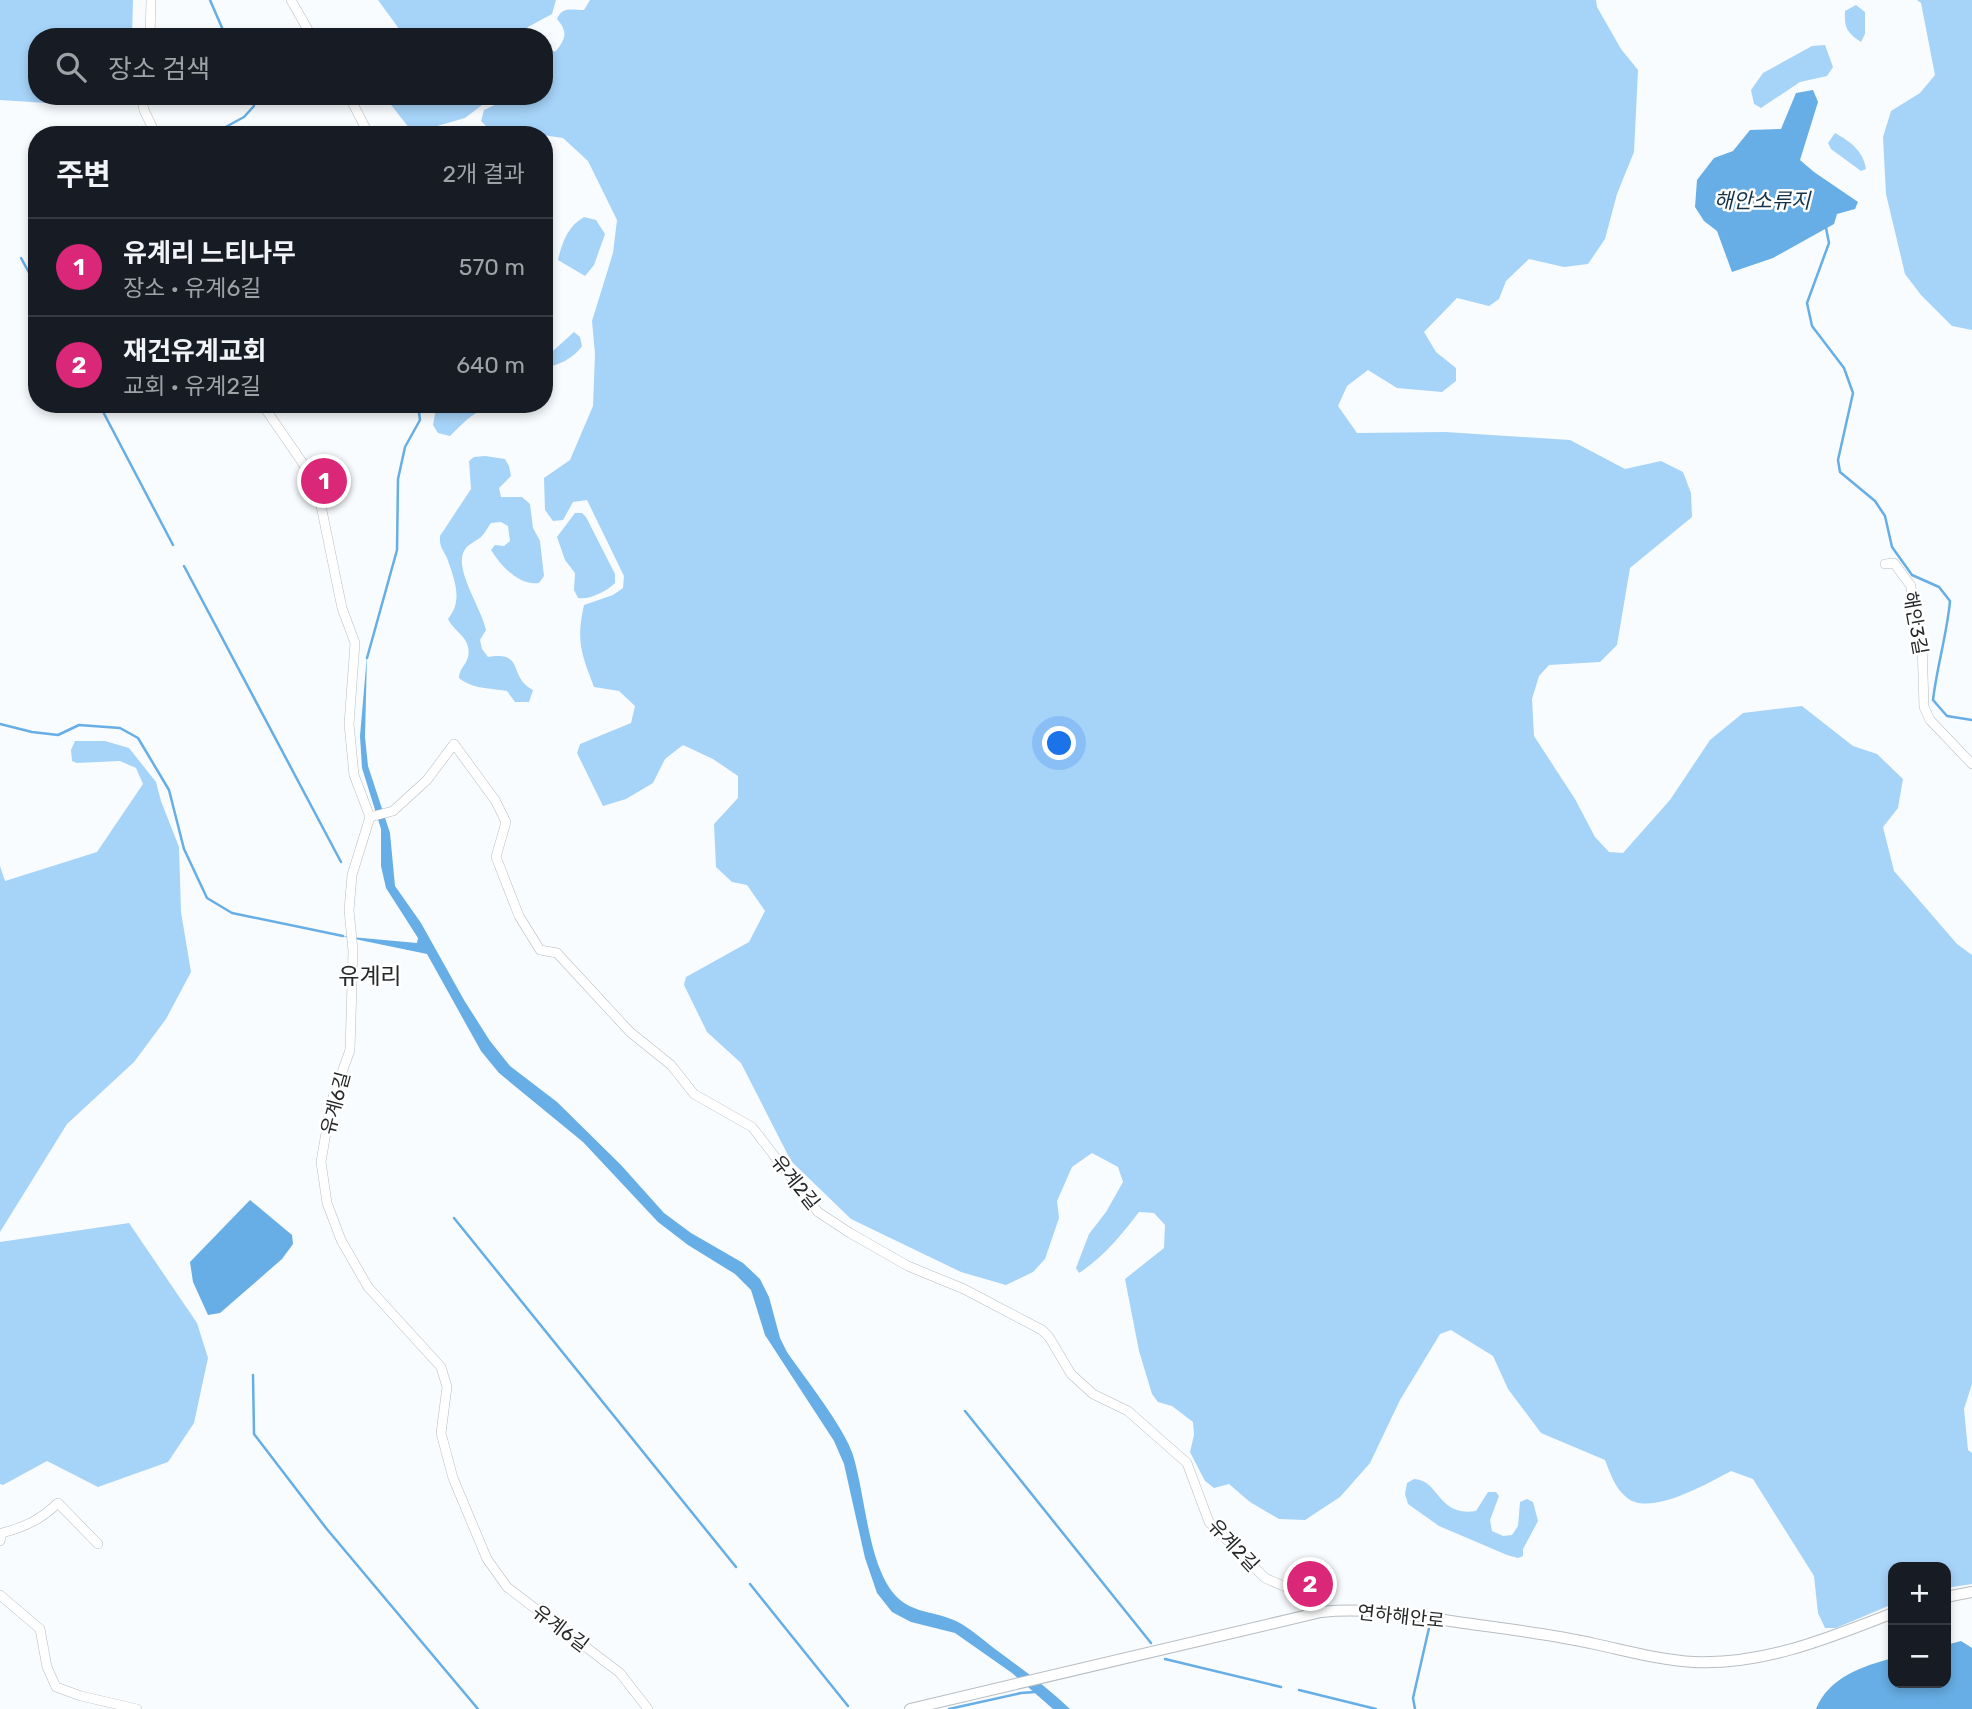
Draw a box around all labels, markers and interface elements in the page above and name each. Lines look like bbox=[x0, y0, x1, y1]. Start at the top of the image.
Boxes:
search box bbox=[28, 28, 553, 105]
icon: search bbox=[52, 48, 90, 86]
text: 장소 검색 bbox=[108, 54, 210, 85]
text: 주변 bbox=[56, 157, 111, 193]
text: 2개 결과 bbox=[442, 160, 525, 188]
water label: 해안소류지 bbox=[1714, 188, 1812, 213]
text: 유계리 느티나무 bbox=[123, 238, 296, 269]
text: 1 bbox=[73, 253, 85, 281]
text: 570 m bbox=[459, 253, 525, 281]
text: 장소 · 유계6길 bbox=[123, 274, 262, 302]
text: 재건유계교회 bbox=[123, 336, 267, 367]
text: 2 bbox=[72, 351, 86, 379]
text: 640 m bbox=[456, 351, 525, 379]
text: 교회 · 유계2길 bbox=[123, 372, 261, 400]
pin: 1 bbox=[301, 455, 347, 507]
street label: 해안3길 bbox=[1899, 590, 1932, 657]
your location bbox=[1042, 726, 1076, 760]
district label: 유계리 bbox=[338, 962, 402, 990]
street label: 유계6길 bbox=[316, 1069, 355, 1137]
street label: 유계2길 bbox=[767, 1150, 825, 1214]
street label: 유계2길 bbox=[1204, 1514, 1264, 1576]
pin: 2 bbox=[1287, 1558, 1333, 1610]
map controls bbox=[1888, 1562, 1951, 1688]
button: + bbox=[1888, 1562, 1951, 1625]
street label: 유계6길 bbox=[528, 1600, 593, 1657]
street label: 연하해안로 bbox=[1356, 1600, 1446, 1633]
button: − bbox=[1888, 1625, 1951, 1688]

